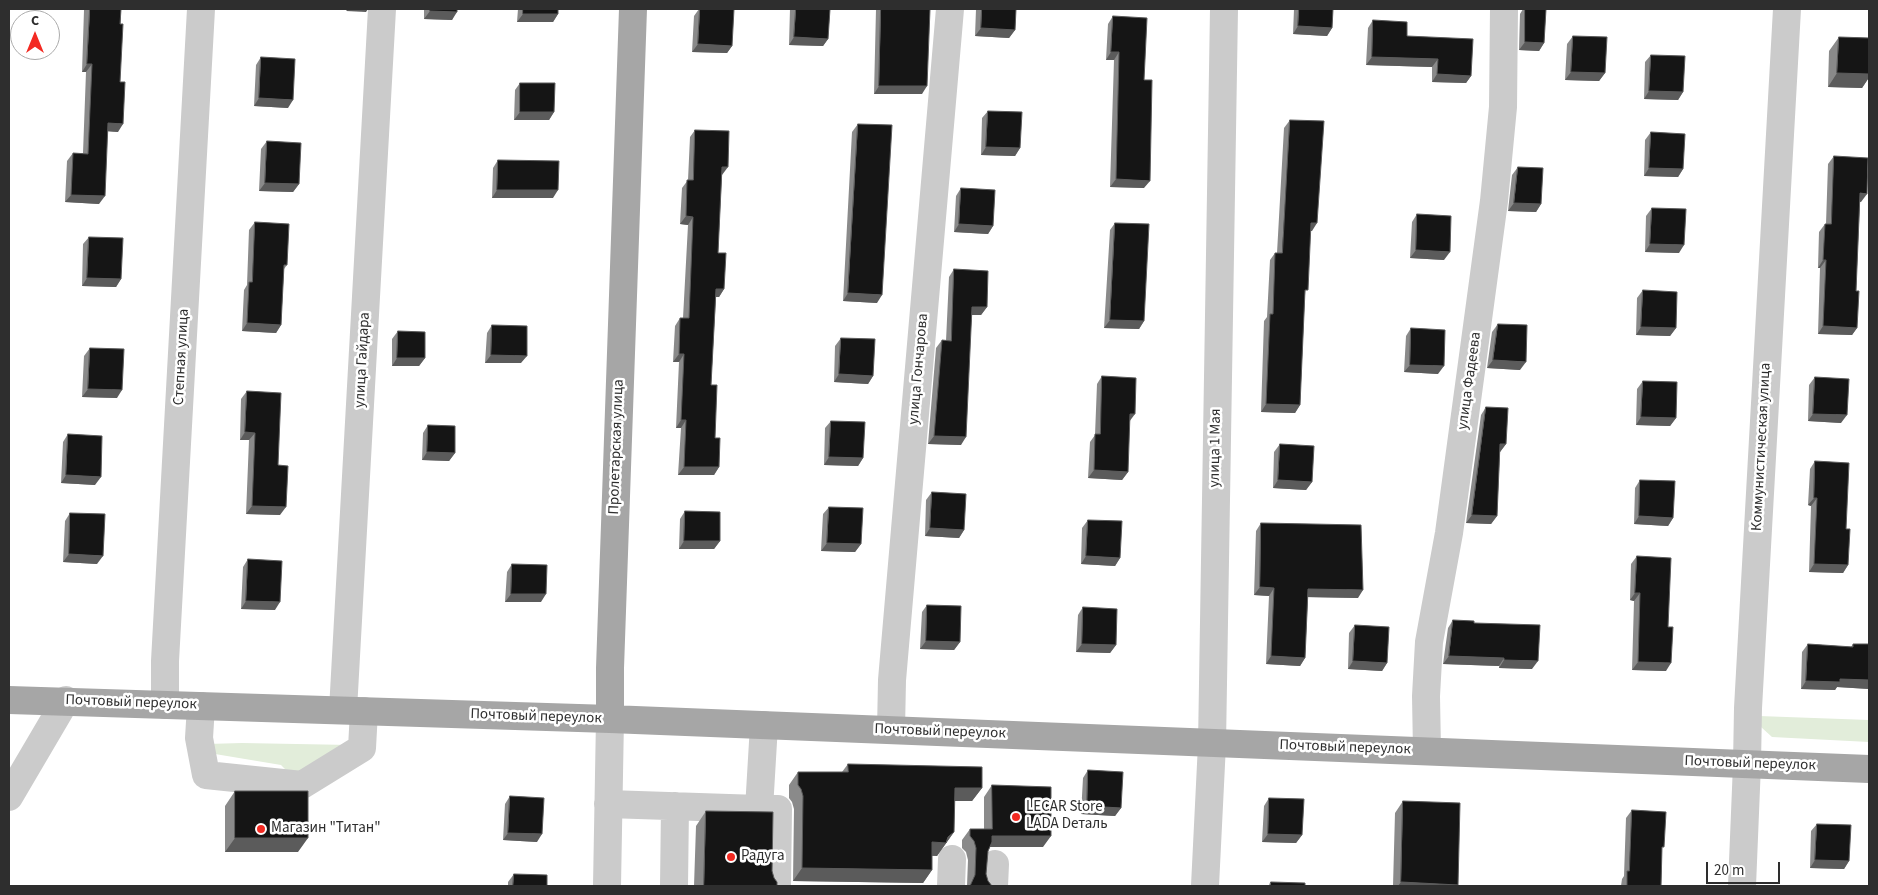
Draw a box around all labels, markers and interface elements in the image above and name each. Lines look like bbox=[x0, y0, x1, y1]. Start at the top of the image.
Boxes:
north arrow bbox=[10, 10, 60, 60]
text: С bbox=[31, 11, 39, 31]
street label: Степная улица bbox=[170, 308, 194, 406]
street label: улица Гайдара bbox=[352, 312, 374, 408]
street label: улица Гончарова bbox=[905, 313, 933, 425]
street label: улица Фадеева bbox=[1454, 331, 1486, 431]
street label: Коммунистическая улица bbox=[1749, 362, 1775, 532]
street label: Пролетарская улица bbox=[606, 379, 628, 515]
street label: улица 1 Мая bbox=[1206, 408, 1226, 488]
street label: Почтовый переулок bbox=[65, 692, 197, 714]
street label: Почтовый переулок bbox=[470, 706, 602, 728]
street label: Почтовый переулок bbox=[874, 721, 1006, 743]
street label: Почтовый переулок bbox=[1279, 737, 1411, 759]
street label: Почтовый переулок bbox=[1684, 753, 1816, 775]
place label: LECAR Store LADA Dеталь bbox=[1026, 799, 1108, 834]
marker: LECAR Store LADA Dеталь bbox=[1010, 811, 1022, 823]
place label: Магазин "Титан" bbox=[271, 820, 381, 838]
marker: Магазин "Титан" bbox=[255, 823, 267, 835]
place label: Радуга bbox=[741, 848, 785, 866]
marker: Радуга bbox=[725, 851, 737, 863]
scale bar bbox=[1708, 852, 1782, 884]
text: 20 m bbox=[1714, 860, 1744, 881]

